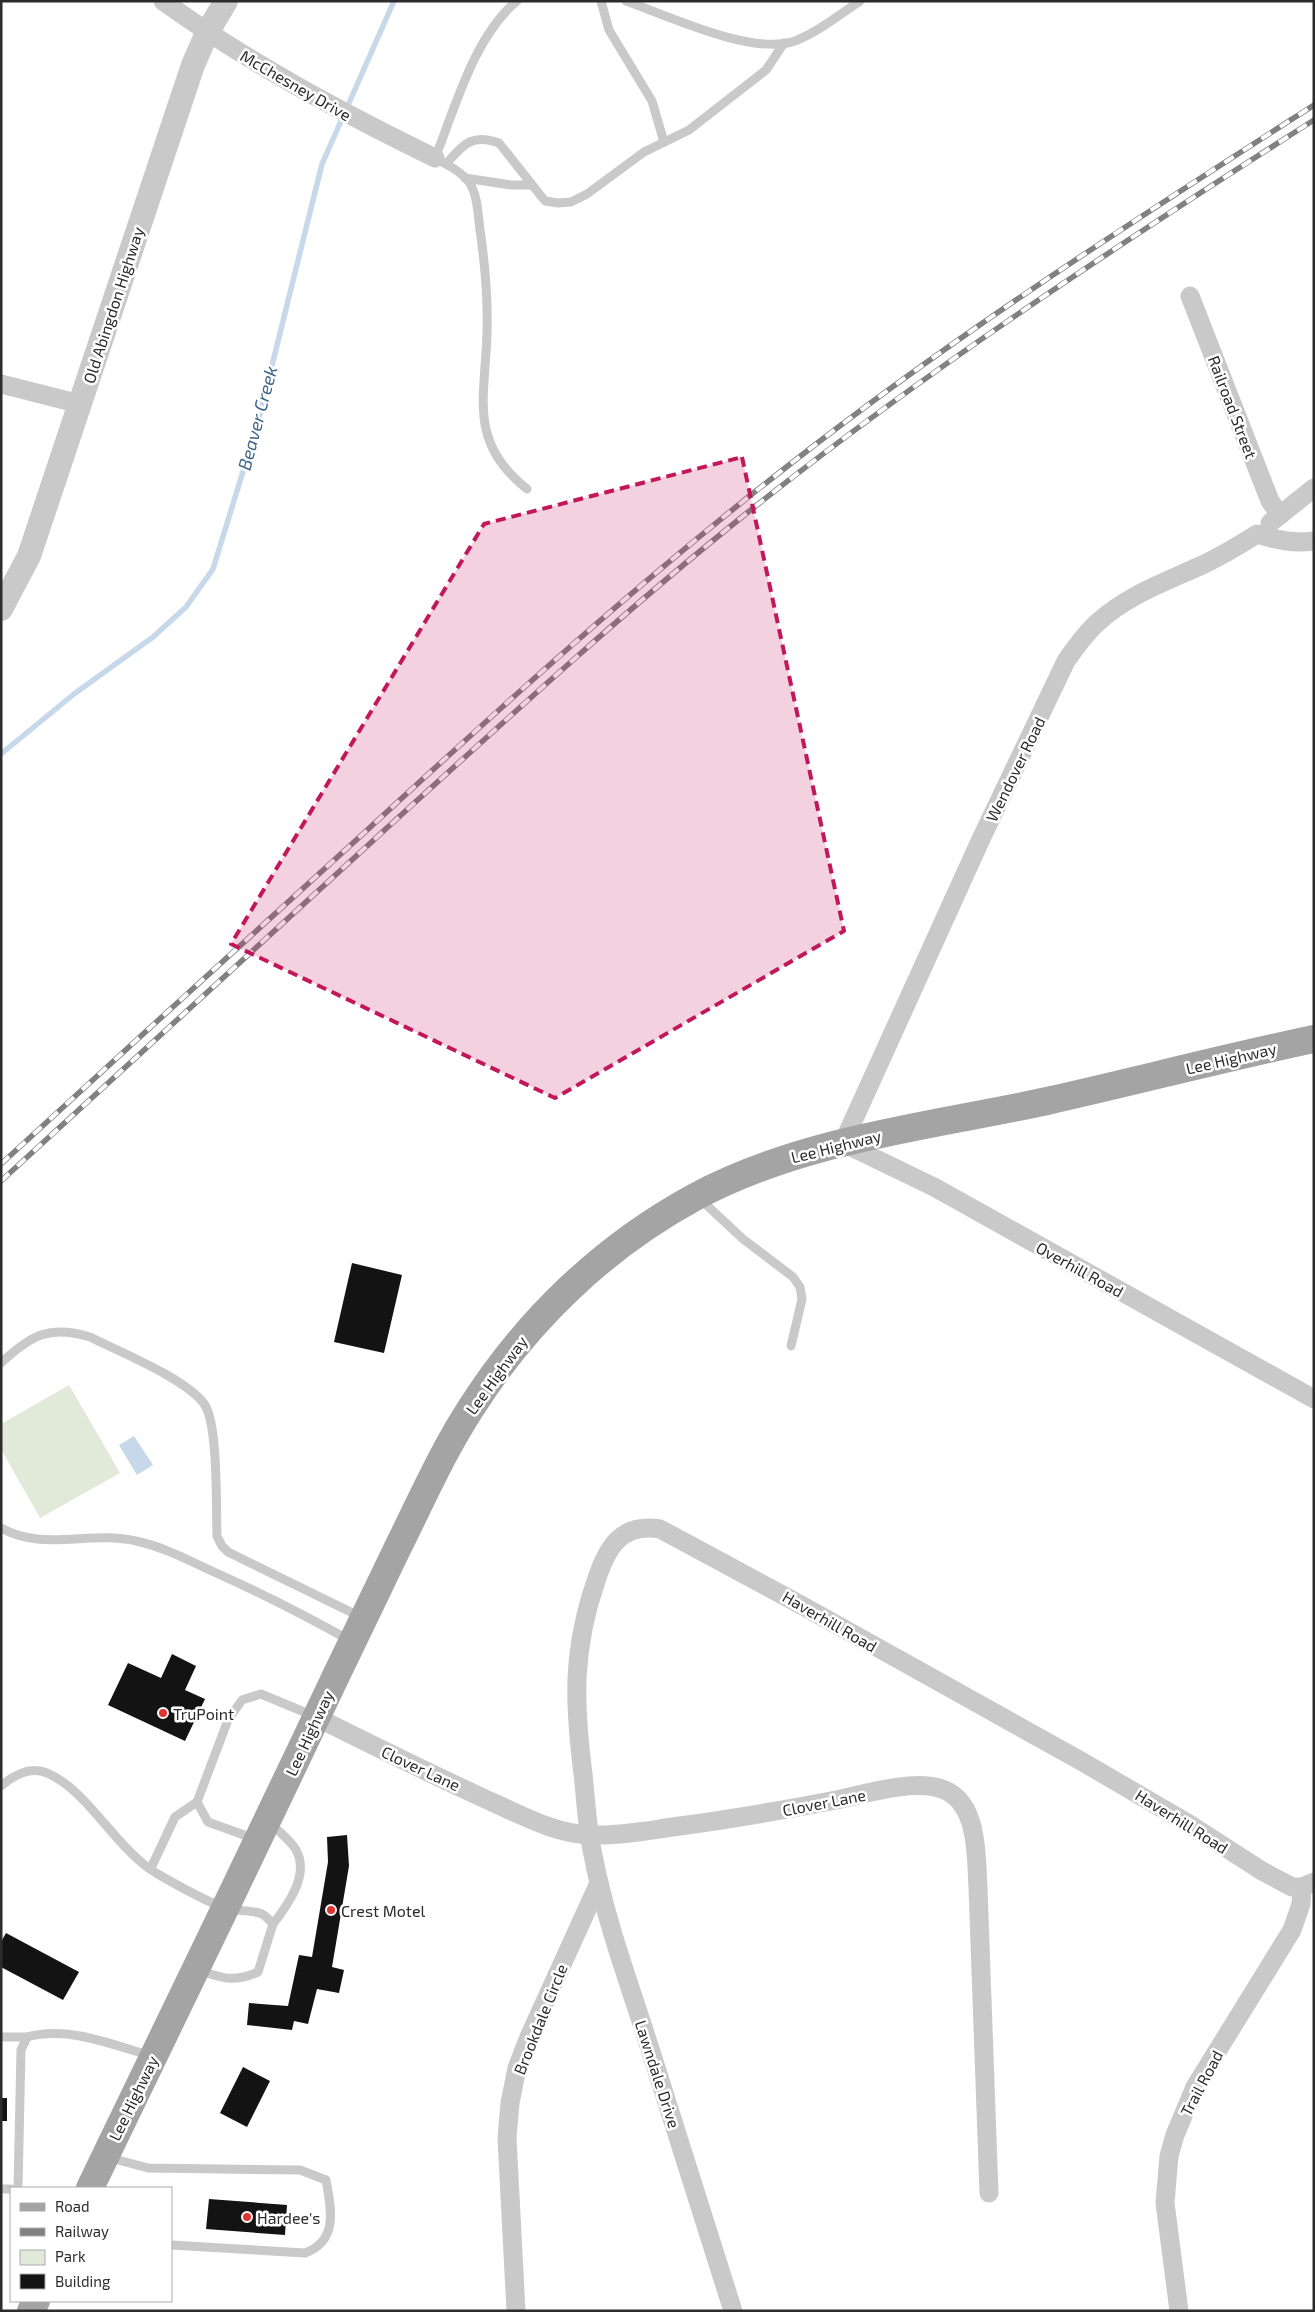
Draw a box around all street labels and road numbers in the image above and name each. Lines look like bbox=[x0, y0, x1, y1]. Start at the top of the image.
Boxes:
street label: McChesney Drive bbox=[237, 46, 355, 124]
street label: Old Abingdon Highway bbox=[79, 224, 147, 386]
street label: Railroad Street bbox=[1205, 353, 1261, 461]
street label: Wendover Road bbox=[981, 713, 1049, 825]
street label: Lee Highway bbox=[1184, 1038, 1279, 1078]
street label: Lee Highway bbox=[789, 1126, 884, 1166]
street label: Overhill Road bbox=[1033, 1237, 1127, 1301]
street label: Lee Highway bbox=[461, 1332, 531, 1418]
street label: Haverhill Road bbox=[779, 1586, 881, 1656]
street label: Lee Highway bbox=[281, 1687, 337, 1779]
street label: Clover Lane bbox=[379, 1742, 463, 1794]
street label: Clover Lane bbox=[781, 1785, 867, 1819]
street label: Haverhill Road bbox=[1132, 1785, 1232, 1857]
street label: Brookdale Circle bbox=[509, 1961, 571, 2077]
street label: Lawndale Drive bbox=[632, 2018, 684, 2130]
street label: Trail Road bbox=[1176, 2047, 1226, 2119]
street label: Lee Highway bbox=[104, 2052, 162, 2144]

